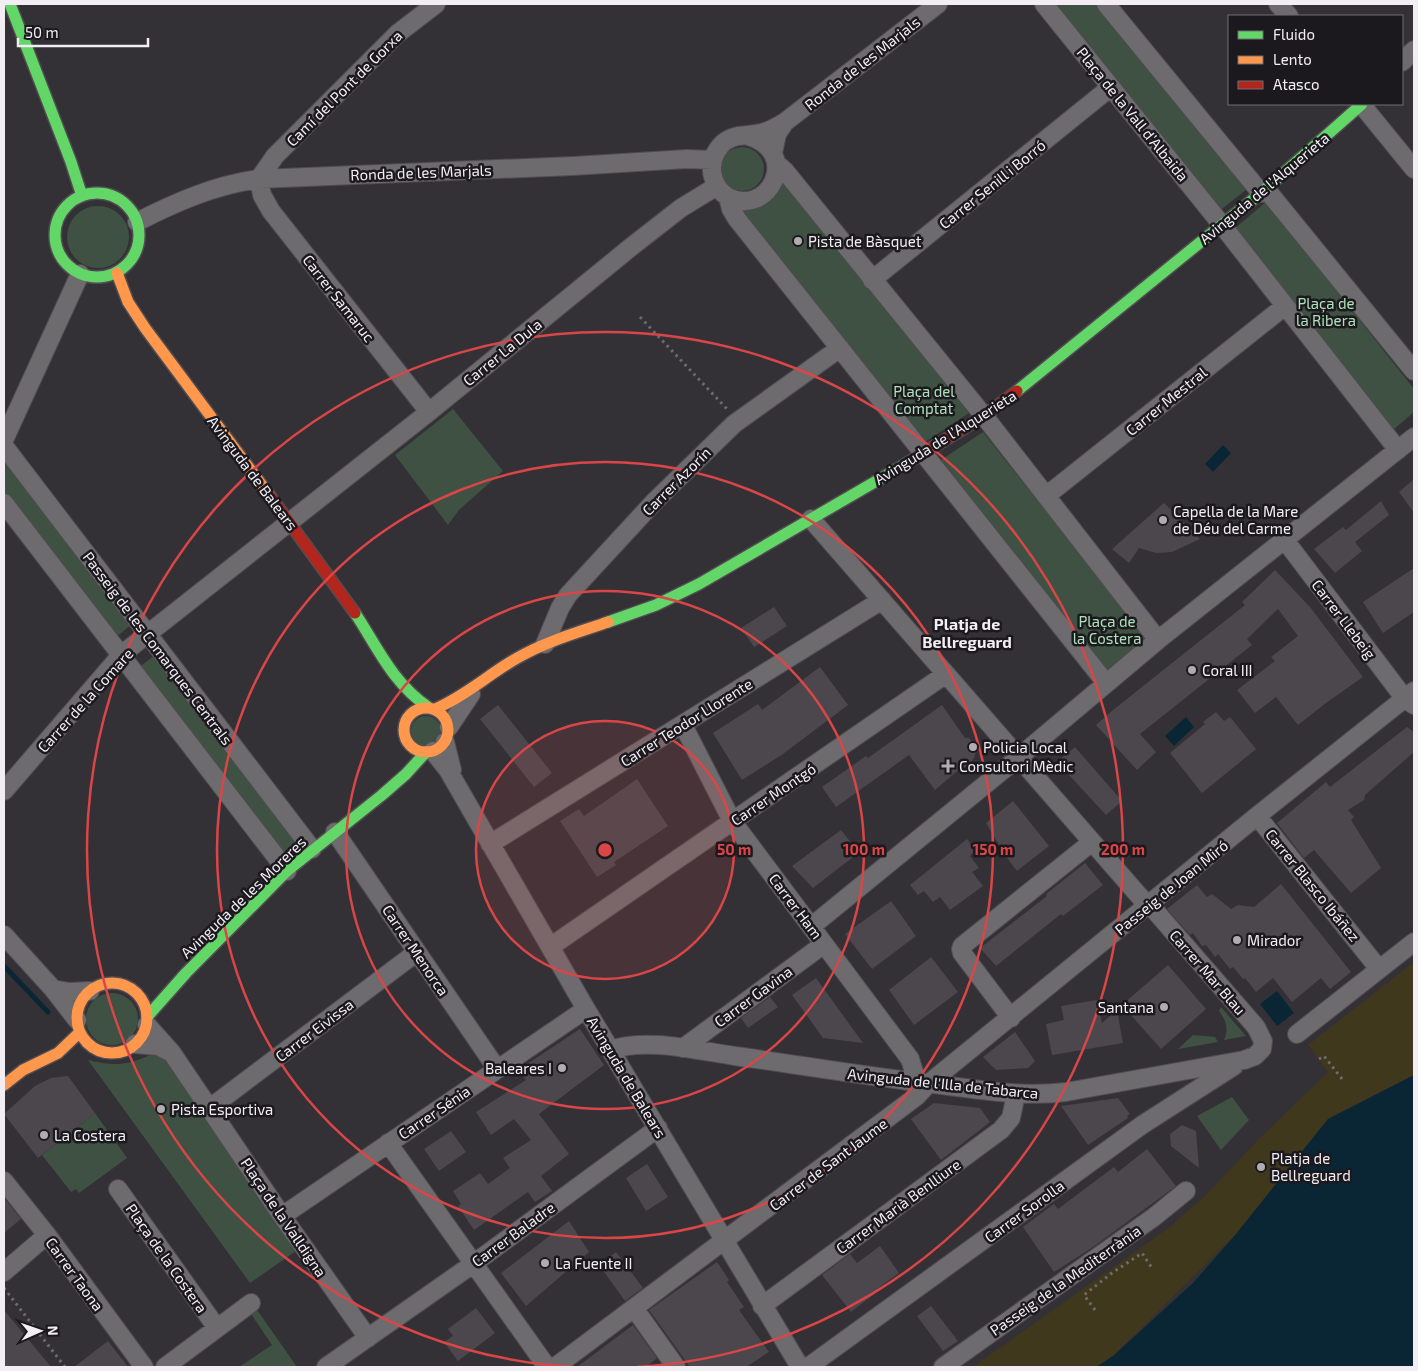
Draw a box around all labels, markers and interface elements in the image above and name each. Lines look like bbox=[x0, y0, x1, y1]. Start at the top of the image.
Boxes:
street label: Ronda de les Marjals bbox=[801, 12, 924, 114]
scale bar bbox=[18, 15, 148, 47]
legend bbox=[1228, 15, 1403, 105]
text: 50 m bbox=[25, 23, 59, 41]
text: Fluido bbox=[1273, 25, 1315, 43]
street label: Camí del Pont de Gorxa bbox=[282, 26, 406, 150]
street label: Plaça de la Vall d’Albaida bbox=[1073, 43, 1193, 185]
text: Lento bbox=[1273, 50, 1312, 68]
text: Atasco bbox=[1273, 75, 1319, 93]
street label: Avinguda de l’Alquerieta bbox=[1195, 128, 1333, 248]
street label: Carrer Senill i Borró bbox=[935, 136, 1049, 232]
street label: Ronda de les Marjals bbox=[350, 161, 492, 184]
place label: Pista de Bàsquet bbox=[808, 232, 922, 250]
marker: Pista de Bàsquet bbox=[792, 235, 804, 247]
street label: Carrer Samaruc bbox=[299, 251, 379, 345]
park label: Plaça de la Ribera bbox=[1296, 294, 1356, 329]
street label: Carrer La Dula bbox=[459, 315, 545, 389]
street label: Carrer Mestral bbox=[1122, 363, 1211, 439]
park label: Plaça del Comptat bbox=[893, 382, 955, 417]
street label: Avinguda de l’Alquerieta bbox=[871, 386, 1019, 488]
street label: Avinguda de Balears bbox=[204, 412, 302, 534]
street label: Carrer Azorín bbox=[638, 443, 714, 519]
place label: Capella de la Mare de Déu del Carme bbox=[1173, 502, 1298, 537]
marker: Capella de la Mare de Déu del Carme bbox=[1157, 514, 1169, 526]
street label: Passeig de les Comarques Centrals bbox=[79, 548, 237, 748]
street label: Carrer Llebeig bbox=[1308, 576, 1380, 663]
park label: Plaça de la Costera bbox=[1073, 612, 1141, 647]
district label: Platja de Bellreguard bbox=[922, 614, 1012, 651]
street label: Carrer de la Comare bbox=[33, 644, 137, 756]
place label: Coral III bbox=[1202, 661, 1253, 679]
marker: Coral III bbox=[1186, 664, 1198, 676]
street label: Carrer Teodor Llorente bbox=[617, 674, 755, 770]
place label: Policia Local bbox=[983, 738, 1068, 756]
marker: Policia Local bbox=[967, 741, 979, 753]
place label: Consultori Mèdic bbox=[959, 757, 1073, 775]
street label: Carrer Montgó bbox=[727, 759, 819, 829]
marker: Consultori Mèdic bbox=[941, 759, 955, 773]
street label: Carrer Blasco Ibáñez bbox=[1262, 825, 1364, 945]
street label: Avinguda de les Moreres bbox=[177, 833, 309, 961]
street label: Passeig de Joan Miró bbox=[1111, 836, 1231, 938]
text: 50 m bbox=[717, 840, 751, 858]
text: 100 m bbox=[843, 840, 885, 858]
text: 150 m bbox=[973, 840, 1013, 858]
text: 200 m bbox=[1101, 840, 1145, 858]
centre of rings bbox=[596, 841, 614, 859]
street label: Carrer Ham bbox=[766, 870, 826, 942]
street label: Carrer Menorca bbox=[379, 901, 453, 999]
street label: Carrer Mar Blau bbox=[1166, 926, 1250, 1018]
place label: Mirador bbox=[1247, 931, 1301, 949]
marker: Mirador bbox=[1231, 934, 1243, 946]
street label: Carrer Gavina bbox=[710, 962, 796, 1030]
street label: Carrer Eivissa bbox=[271, 995, 357, 1065]
place label: Santana bbox=[1098, 998, 1154, 1016]
marker: Santana bbox=[1158, 1001, 1170, 1013]
street label: Avinguda de Balears bbox=[584, 1013, 670, 1141]
place label: Baleares I bbox=[485, 1059, 552, 1077]
marker: Baleares I bbox=[556, 1062, 568, 1074]
street label: Avinguda de l'Illa de Tabarca bbox=[847, 1064, 1039, 1102]
street label: Carrer Sénia bbox=[395, 1081, 473, 1143]
place label: Pista Esportiva bbox=[171, 1100, 273, 1118]
marker: Pista Esportiva bbox=[155, 1103, 167, 1115]
street label: Carrer de Sant Jaume bbox=[766, 1114, 890, 1214]
place label: La Costera bbox=[54, 1126, 126, 1144]
marker: La Costera bbox=[38, 1129, 50, 1141]
place label: Platja de Bellreguard bbox=[1271, 1149, 1351, 1184]
street label: Plaça de la Valldigna bbox=[237, 1154, 330, 1280]
street label: Carrer Marià Benlliure bbox=[832, 1155, 964, 1257]
marker: Platja de Bellreguard bbox=[1255, 1161, 1267, 1173]
street label: Carrer Sorolla bbox=[981, 1176, 1067, 1246]
street label: Carrer Baladre bbox=[468, 1198, 558, 1270]
street label: Plaça de la Costera bbox=[122, 1200, 211, 1317]
street label: Passeig de la Mediterrània bbox=[986, 1221, 1144, 1339]
street label: Carrer Taona bbox=[42, 1234, 108, 1314]
place label: La Fuente II bbox=[555, 1254, 632, 1272]
marker: La Fuente II bbox=[539, 1257, 551, 1269]
north arrow bbox=[15, 1306, 65, 1356]
text: N bbox=[45, 1325, 62, 1336]

